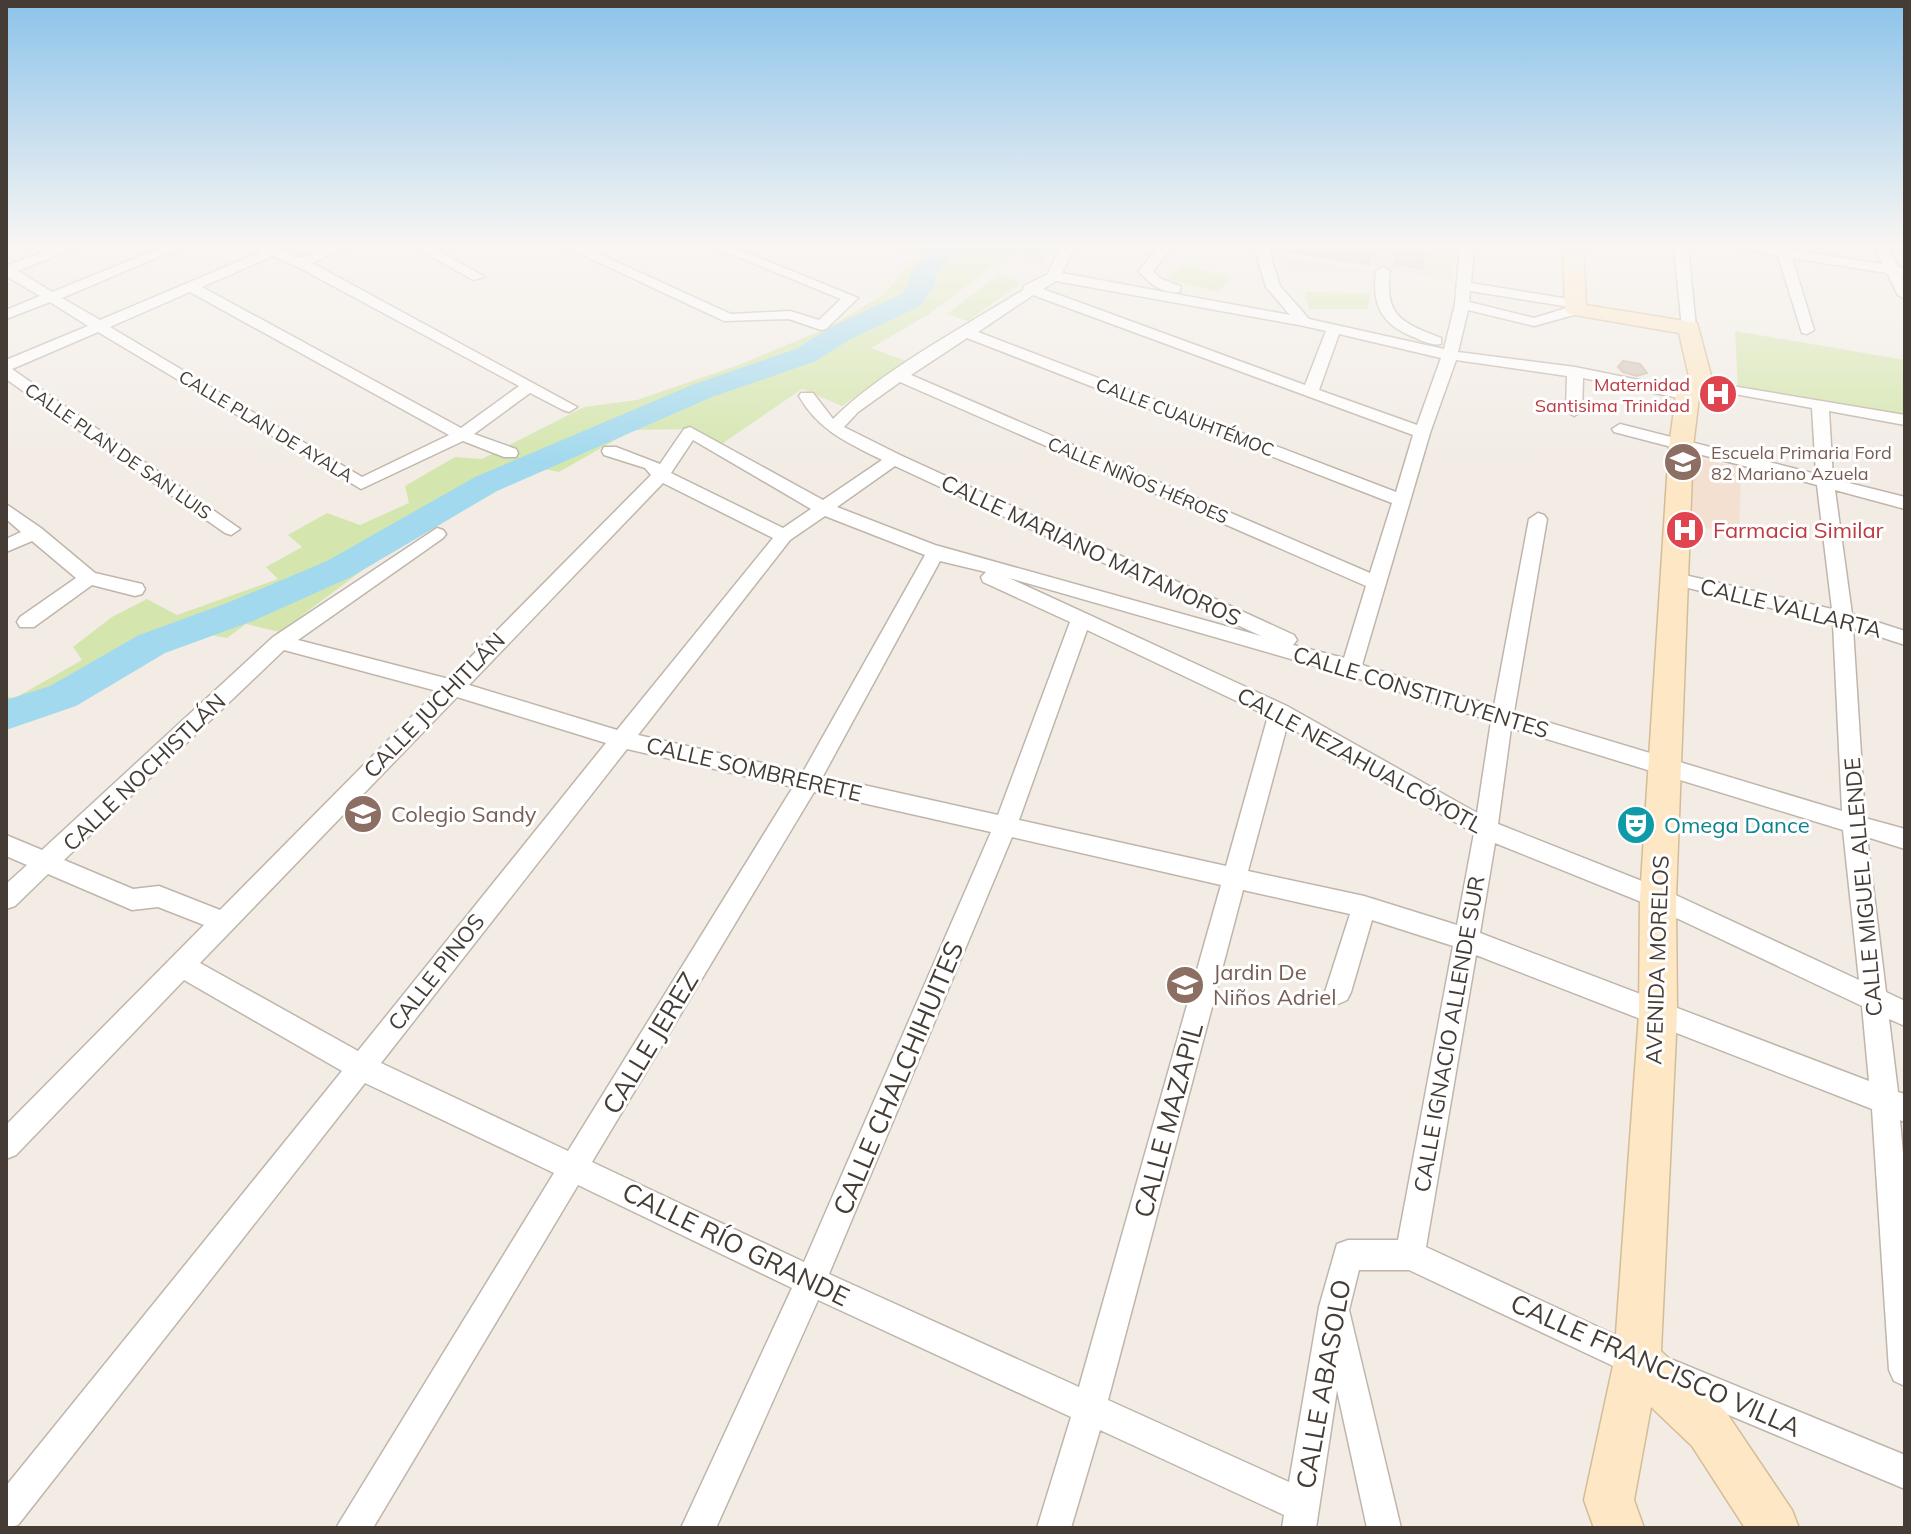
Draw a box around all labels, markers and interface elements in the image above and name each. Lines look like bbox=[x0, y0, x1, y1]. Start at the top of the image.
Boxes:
street label: CALLE PLAN DE AYALA bbox=[175, 365, 357, 487]
street label: CALLE CUAUHTÉMOC bbox=[1093, 372, 1277, 462]
place label: Maternidad Santisima Trinidad bbox=[1535, 373, 1690, 417]
hospital icon: Maternidad Santisima Trinidad bbox=[1697, 373, 1739, 415]
street label: CALLE PLAN DE SAN LUIS bbox=[20, 378, 216, 524]
street label: CALLE NIÑOS HÉROES bbox=[1044, 432, 1232, 528]
school or university icon: Escuela Primaria Ford 82 Mariano Azuela bbox=[1662, 441, 1704, 483]
place label: Escuela Primaria Ford 82 Mariano Azuela bbox=[1711, 441, 1892, 485]
street label: CALLE MARIANO MATAMOROS bbox=[937, 468, 1245, 632]
hospital icon: Farmacia Similar bbox=[1664, 509, 1706, 551]
place label: Farmacia Similar bbox=[1713, 516, 1884, 544]
street label: CALLE VALLARTA bbox=[1697, 572, 1885, 644]
street label: CALLE JUCHITLÁN bbox=[357, 626, 511, 784]
street label: CALLE CONSTITUYENTES bbox=[1290, 640, 1552, 744]
street label: CALLE NEZAHUALCÓYOTL bbox=[1232, 681, 1488, 839]
street label: CALLE NOCHISTLÁN bbox=[57, 687, 231, 857]
street label: CALLE SOMBRERETE bbox=[644, 731, 864, 807]
street label: CALLE MIGUEL ALLENDE bbox=[1838, 756, 1888, 1018]
school or university icon: Colegio Sandy bbox=[342, 793, 384, 835]
place label: Colegio Sandy bbox=[391, 800, 537, 828]
theatre icon: Omega Dance bbox=[1615, 804, 1657, 846]
place label: Omega Dance bbox=[1664, 811, 1810, 839]
street label: AVENIDA MORELOS bbox=[1639, 855, 1675, 1065]
street label: CALLE IGNACIO ALLENDE SUR bbox=[1407, 874, 1491, 1194]
street label: CALLE PINOS bbox=[382, 908, 490, 1036]
street label: CALLE CHALCHIHUITES bbox=[825, 936, 971, 1220]
place label: Jardin De Niños Adriel bbox=[1213, 958, 1336, 1011]
school or university icon: Jardin De Niños Adriel bbox=[1164, 964, 1206, 1006]
street label: CALLE JEREZ bbox=[595, 966, 705, 1120]
street label: CALLE MAZAPIL bbox=[1126, 1019, 1210, 1221]
street label: CALLE RÍO GRANDE bbox=[617, 1175, 855, 1313]
street label: CALLE ABASOLO bbox=[1288, 1277, 1358, 1491]
street label: CALLE FRANCISCO VILLA bbox=[1506, 1286, 1806, 1444]

